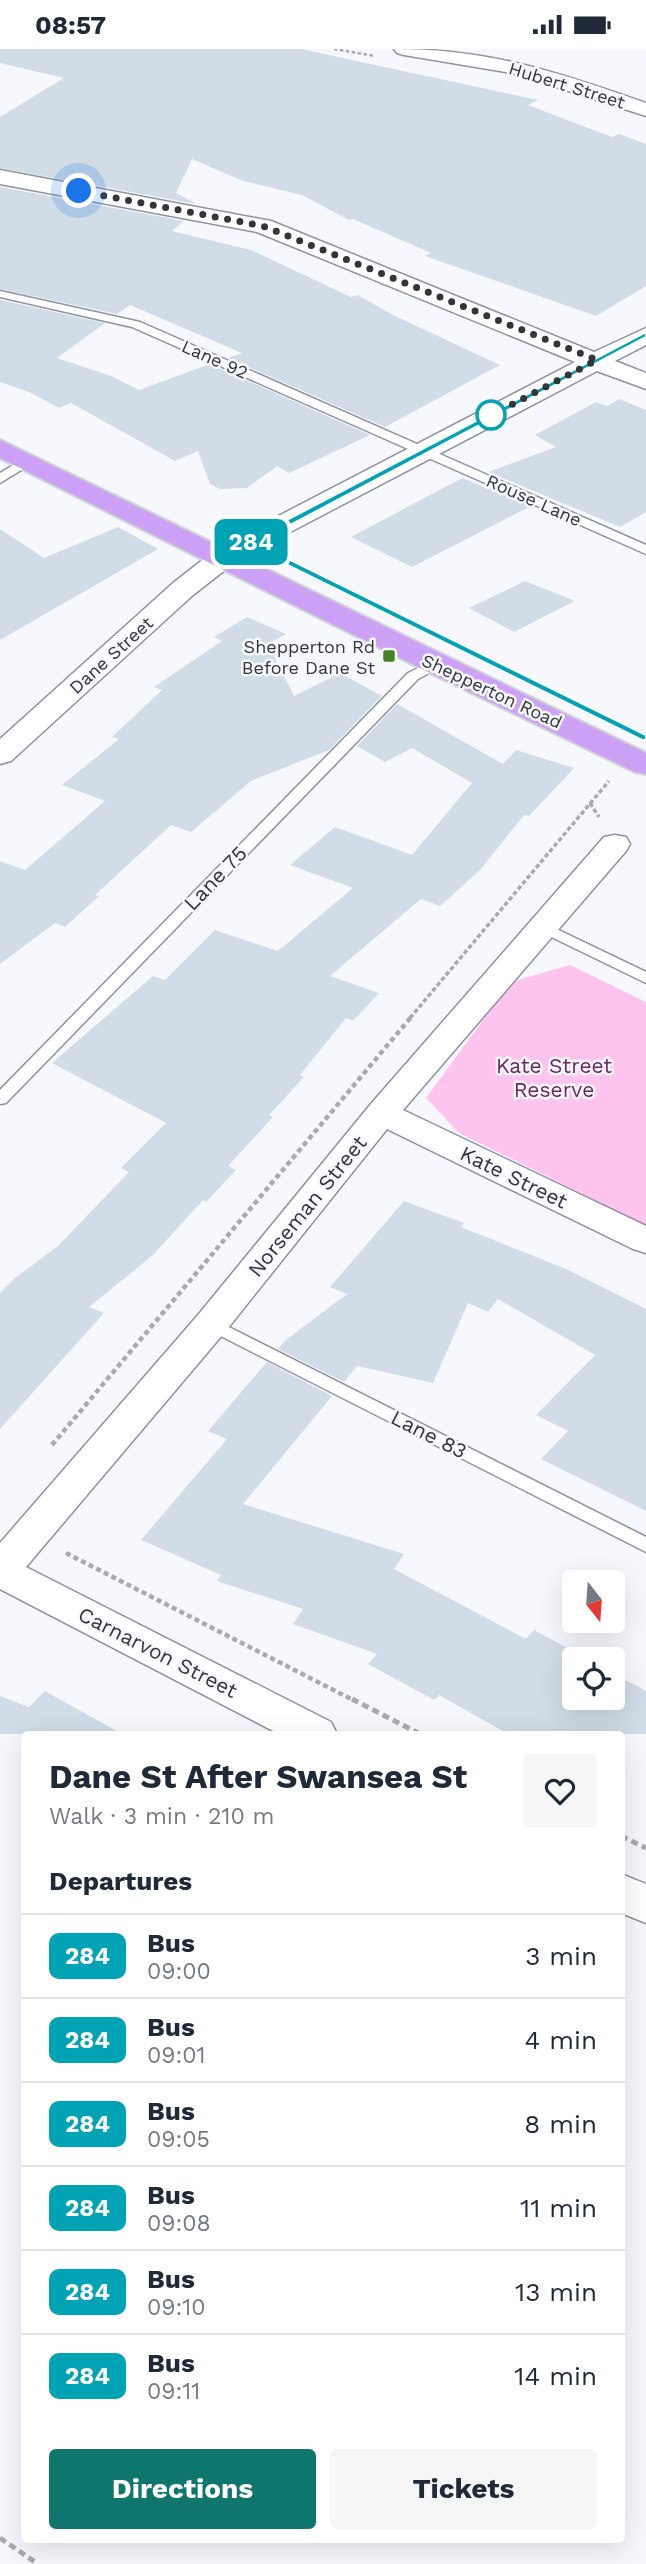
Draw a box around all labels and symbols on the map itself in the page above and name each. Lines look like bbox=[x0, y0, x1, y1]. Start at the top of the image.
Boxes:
street label: Hubert Street bbox=[506, 57, 628, 113]
your location bbox=[61, 173, 96, 208]
street label: Lane 92 bbox=[179, 335, 251, 383]
unlabelled marker bbox=[476, 400, 506, 430]
street label: Rouse Lane bbox=[483, 470, 585, 530]
line badge: 284 bbox=[211, 519, 291, 565]
street label: Dane Street bbox=[65, 612, 157, 698]
place label: Shepperton Rd Before Dane St bbox=[242, 636, 375, 678]
marker: Shepperton Rd Before Dane St bbox=[381, 648, 397, 664]
street label: Shepperton Road bbox=[419, 649, 565, 733]
street label: Lane 75 bbox=[178, 841, 252, 915]
park label: Kate Street Reserve bbox=[496, 1053, 612, 1102]
street label: Norseman Street bbox=[242, 1130, 372, 1282]
street label: Kate Street bbox=[456, 1140, 572, 1214]
street label: Lane 83 bbox=[387, 1404, 471, 1464]
north arrow bbox=[562, 1570, 625, 1633]
street label: Carnarvon Street bbox=[74, 1601, 242, 1703]

